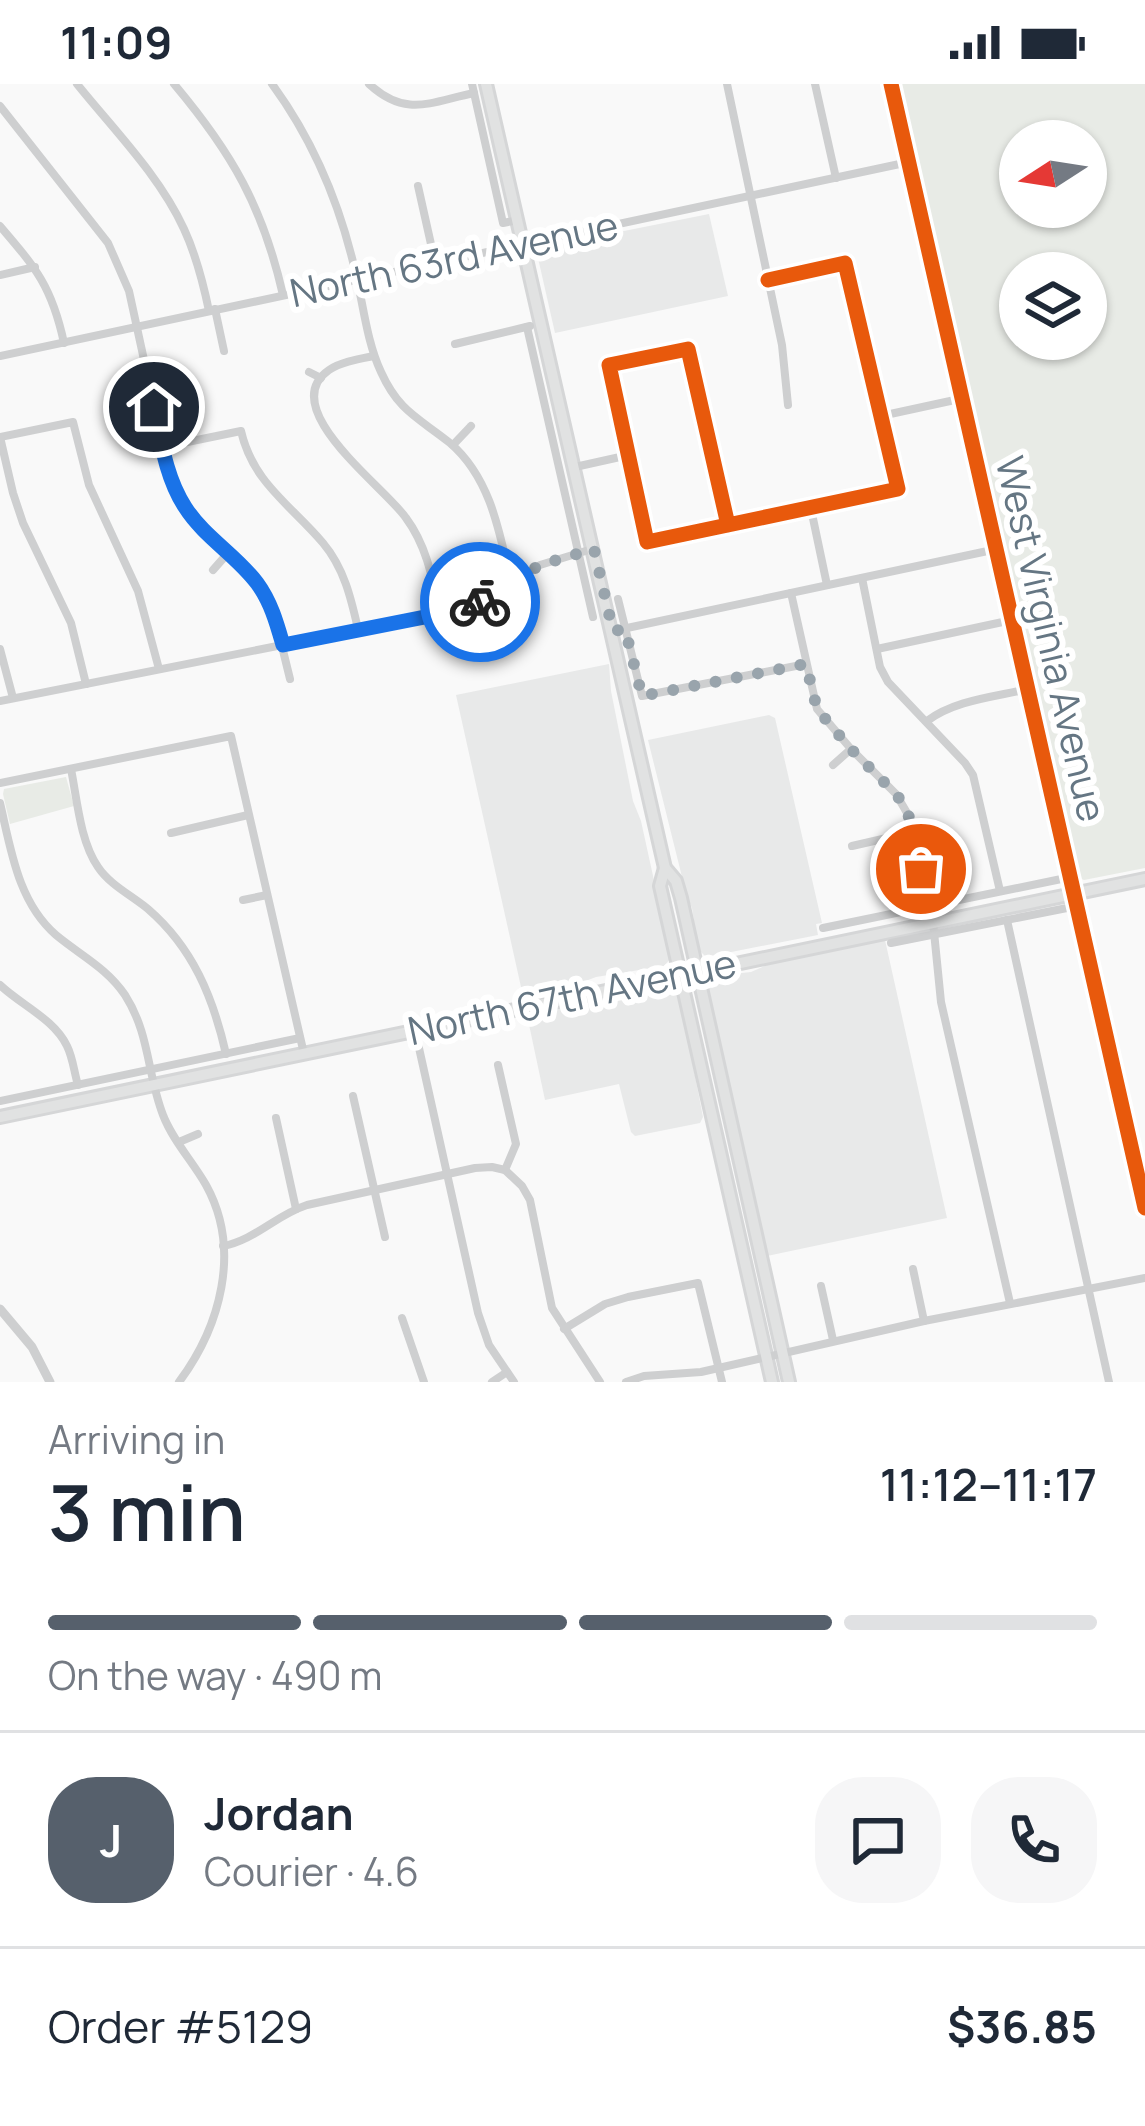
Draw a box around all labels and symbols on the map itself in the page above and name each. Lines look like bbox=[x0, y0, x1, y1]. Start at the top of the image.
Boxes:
north arrow bbox=[999, 120, 1107, 228]
street label: North 63rd Avenue bbox=[285, 197, 623, 319]
pin bbox=[103, 356, 205, 458]
street label: West Virginia Avenue bbox=[984, 451, 1120, 827]
courier bbox=[420, 542, 540, 662]
pin bbox=[870, 818, 972, 920]
street label: North 67th Avenue bbox=[403, 935, 741, 1057]

